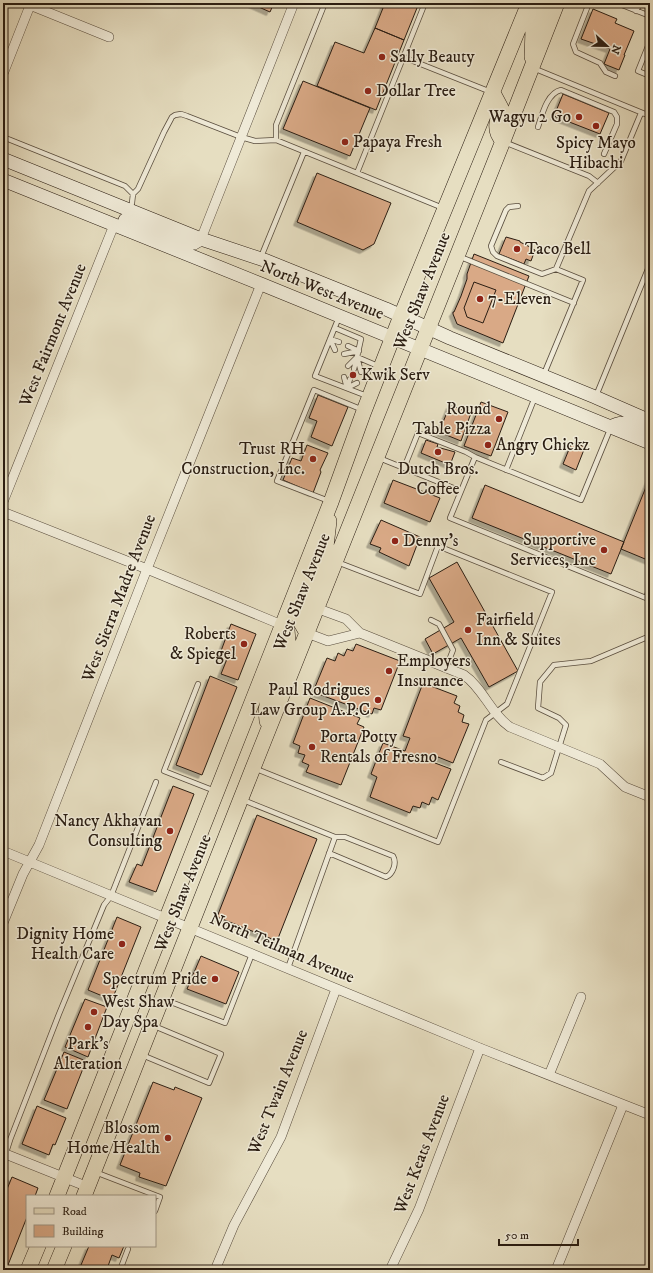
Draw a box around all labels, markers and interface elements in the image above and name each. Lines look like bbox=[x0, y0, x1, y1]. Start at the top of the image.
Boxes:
north arrow bbox=[587, 26, 627, 66]
text: N bbox=[607, 43, 624, 56]
place label: Sally Beauty bbox=[390, 46, 476, 68]
marker: Sally Beauty bbox=[377, 52, 387, 62]
place label: Dollar Tree bbox=[376, 80, 456, 102]
marker: Dollar Tree bbox=[363, 86, 373, 96]
place label: Wagyu 2 Go bbox=[488, 106, 571, 128]
marker: Wagyu 2 Go bbox=[574, 112, 584, 122]
marker: Spicy Mayo Hibachi bbox=[591, 121, 601, 131]
place label: Papaya Fresh bbox=[353, 131, 442, 153]
place label: Spicy Mayo Hibachi bbox=[556, 132, 636, 174]
marker: Papaya Fresh bbox=[340, 137, 350, 147]
street label: West Shaw Avenue bbox=[388, 229, 456, 354]
place label: Taco Bell bbox=[525, 238, 591, 260]
marker: Taco Bell bbox=[512, 244, 522, 254]
street label: North West Avenue bbox=[257, 255, 387, 325]
street label: West Fairmont Avenue bbox=[14, 260, 92, 411]
place label: 7-Eleven bbox=[488, 288, 551, 310]
marker: 7-Eleven bbox=[475, 294, 485, 304]
place label: Kwik Serv bbox=[361, 364, 430, 386]
marker: Kwik Serv bbox=[348, 370, 358, 380]
place label: Round Table Pizza bbox=[413, 398, 492, 440]
marker: Round Table Pizza bbox=[494, 414, 504, 424]
place label: Angry Chickz bbox=[496, 434, 590, 456]
place label: Trust RH Construction, Inc. bbox=[181, 438, 305, 480]
marker: Angry Chickz bbox=[483, 440, 493, 450]
marker: Dutch Bros. Coffee bbox=[433, 447, 443, 457]
marker: Trust RH Construction, Inc. bbox=[308, 454, 318, 464]
place label: Dutch Bros. Coffee bbox=[397, 458, 479, 500]
street label: West Sierra Madre Avenue bbox=[77, 511, 161, 686]
place label: Supportive Services, Inc bbox=[510, 529, 596, 571]
street label: West Shaw Avenue bbox=[268, 530, 336, 655]
place label: Denny's bbox=[403, 530, 459, 552]
marker: Denny's bbox=[390, 536, 400, 546]
marker: Supportive Services, Inc bbox=[599, 545, 609, 555]
place label: Fairfield Inn & Suites bbox=[476, 609, 561, 651]
place label: Roberts & Spiegel bbox=[170, 623, 236, 665]
marker: Fairfield Inn & Suites bbox=[463, 625, 473, 635]
marker: Roberts & Spiegel bbox=[239, 639, 249, 649]
place label: Employers Insurance bbox=[397, 650, 471, 692]
marker: Employers Insurance bbox=[384, 666, 394, 676]
place label: Paul Rodrigues Law Group A.P.C bbox=[250, 679, 370, 721]
marker: Paul Rodrigues Law Group A.P.C bbox=[373, 695, 383, 705]
place label: Porta Potty Rentals of Fresno bbox=[320, 726, 437, 768]
marker: Porta Potty Rentals of Fresno bbox=[307, 742, 317, 752]
place label: Nancy Akhavan Consulting bbox=[54, 810, 163, 852]
marker: Nancy Akhavan Consulting bbox=[165, 826, 175, 836]
street label: West Shaw Avenue bbox=[149, 831, 217, 956]
street label: North Teilman Avenue bbox=[206, 908, 358, 988]
place label: Dignity Home Health Care bbox=[16, 923, 114, 965]
marker: Dignity Home Health Care bbox=[117, 939, 127, 949]
place label: Spectrum Pride bbox=[103, 968, 207, 990]
marker: Spectrum Pride bbox=[210, 974, 220, 984]
place label: West Shaw Day Spa bbox=[101, 991, 175, 1033]
marker: West Shaw Day Spa bbox=[89, 1007, 99, 1017]
marker: Park's Alteration bbox=[83, 1022, 93, 1032]
street label: West Twain Avenue bbox=[243, 1026, 313, 1159]
place label: Park's Alteration bbox=[54, 1033, 123, 1075]
street label: West Keats Avenue bbox=[389, 1091, 455, 1218]
place label: Blossom Home Health bbox=[67, 1117, 160, 1159]
marker: Blossom Home Health bbox=[163, 1133, 173, 1143]
legend bbox=[26, 1195, 156, 1247]
text: Road bbox=[62, 1204, 87, 1219]
scale bar bbox=[499, 1221, 578, 1247]
text: Building bbox=[62, 1224, 103, 1239]
text: 50 m bbox=[505, 1228, 529, 1243]

